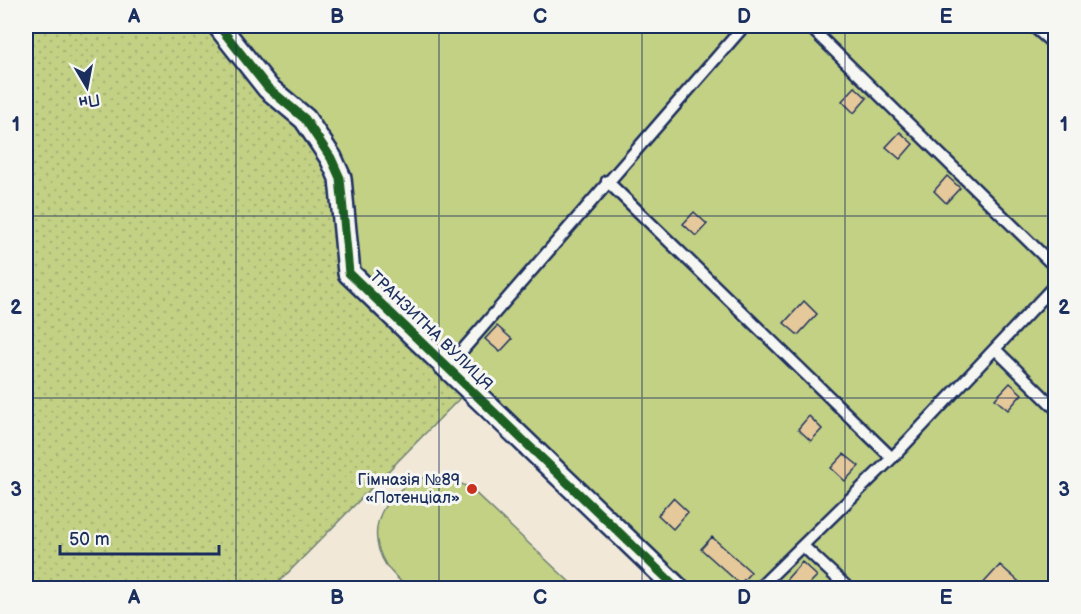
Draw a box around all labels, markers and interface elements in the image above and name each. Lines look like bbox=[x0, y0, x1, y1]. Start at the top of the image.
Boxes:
text: A bbox=[127, 5, 141, 29]
text: B bbox=[330, 5, 344, 29]
text: C bbox=[533, 5, 547, 29]
text: D bbox=[737, 5, 751, 29]
text: E bbox=[940, 5, 953, 29]
north arrow bbox=[57, 57, 117, 117]
text: Пн bbox=[77, 89, 101, 112]
text: 1 bbox=[12, 113, 20, 137]
text: 1 bbox=[1060, 113, 1068, 137]
street label: ТРАНЗИТНА ВУЛИЦЯ bbox=[366, 267, 496, 395]
text: 2 bbox=[10, 296, 22, 320]
text: 2 bbox=[1058, 296, 1070, 320]
place label: Гімназія №89 «Потенціал» bbox=[358, 471, 460, 508]
text: 3 bbox=[10, 478, 22, 502]
text: 3 bbox=[1058, 478, 1070, 502]
marker: Гімназія №89 «Потенціал» bbox=[465, 482, 479, 496]
scale bar bbox=[60, 518, 219, 556]
text: 50 m bbox=[69, 529, 110, 550]
text: A bbox=[127, 586, 141, 610]
text: B bbox=[330, 586, 344, 610]
text: C bbox=[533, 586, 547, 610]
text: D bbox=[737, 586, 751, 610]
text: E bbox=[940, 586, 953, 610]

